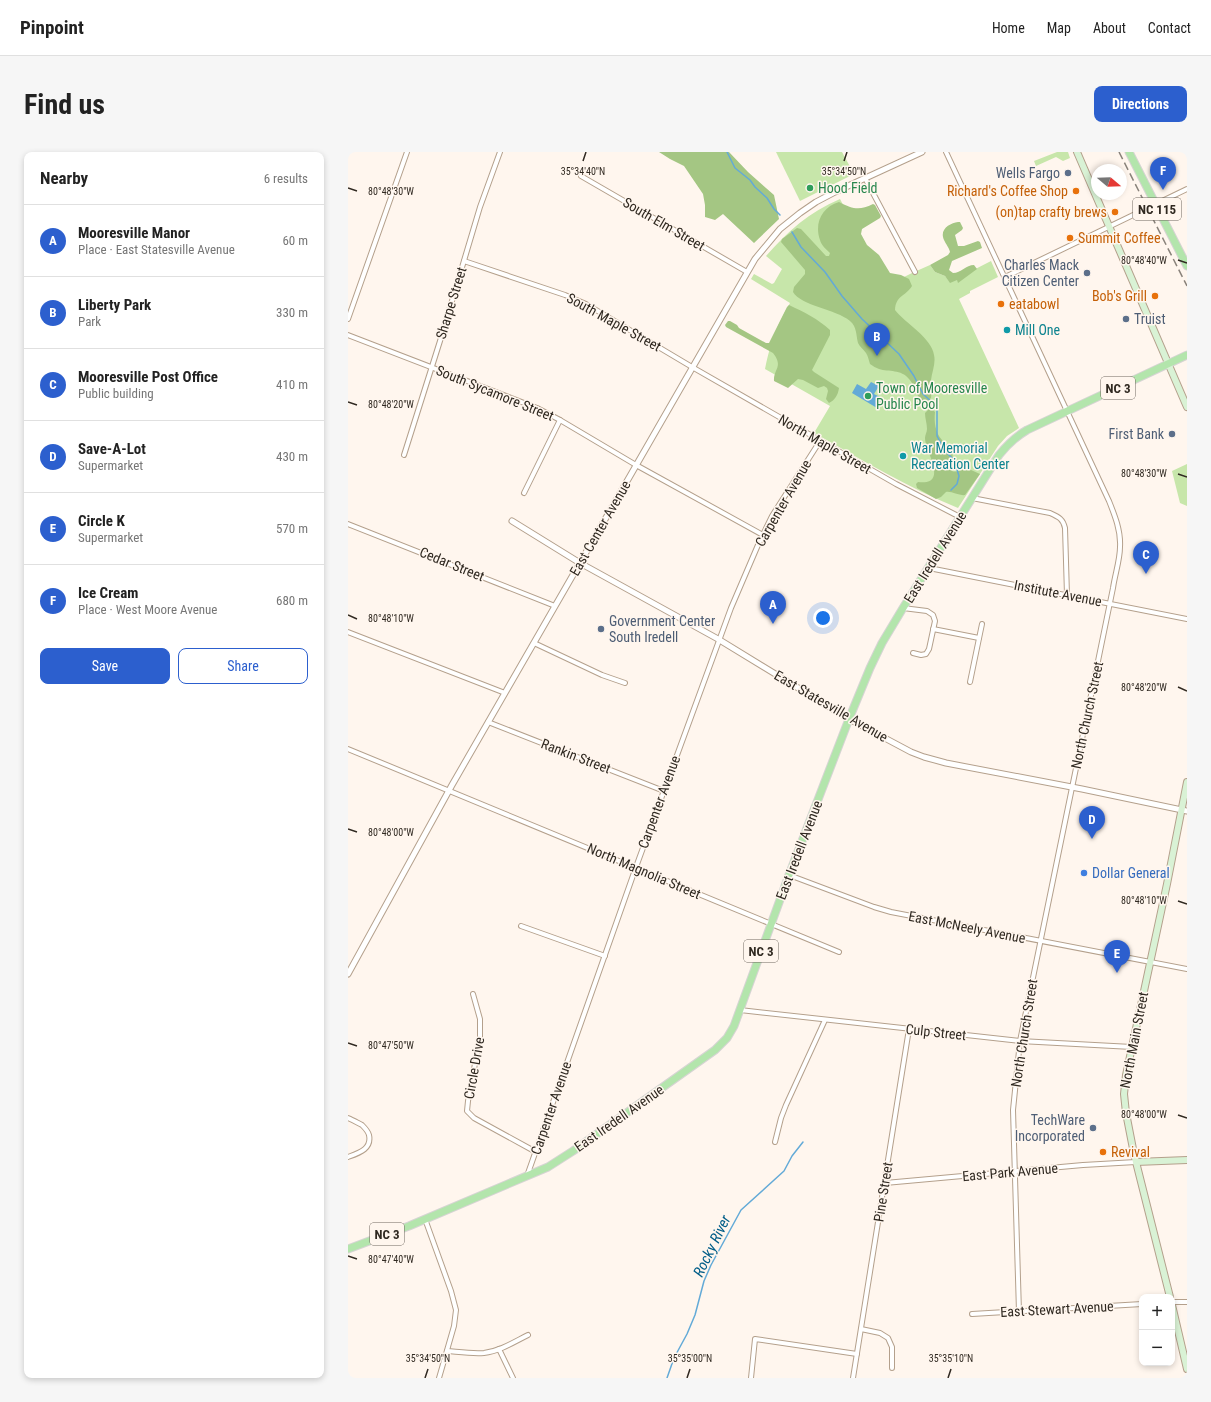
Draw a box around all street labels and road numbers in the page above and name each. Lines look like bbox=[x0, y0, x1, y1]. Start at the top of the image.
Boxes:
street label: South Elm Street bbox=[620, 194, 708, 254]
road number: NC 115 bbox=[1133, 198, 1181, 220]
street label: Sharpe Street bbox=[432, 265, 470, 341]
street label: South Maple Street bbox=[564, 290, 664, 354]
street label: South Sycamore Street bbox=[434, 362, 556, 424]
road number: NC 3 bbox=[1101, 377, 1135, 399]
street label: North Maple Street bbox=[776, 411, 874, 477]
street label: Carpenter Avenue bbox=[752, 456, 815, 549]
street label: East Center Avenue bbox=[566, 477, 634, 578]
street label: East Iredell Avenue bbox=[900, 508, 970, 606]
street label: Cedar Street bbox=[417, 544, 487, 584]
street label: Institute Avenue bbox=[1013, 577, 1104, 609]
street label: North Church Street bbox=[1068, 660, 1106, 770]
street label: East Statesville Avenue bbox=[771, 667, 891, 745]
street label: Rankin Street bbox=[539, 735, 613, 777]
street label: Carpenter Avenue bbox=[635, 753, 683, 851]
street label: East Iredell Avenue bbox=[773, 798, 825, 902]
street label: North Magnolia Street bbox=[585, 840, 703, 902]
street label: East McNeely Avenue bbox=[907, 908, 1027, 946]
road number: NC 3 bbox=[744, 940, 778, 962]
street label: North Church Street bbox=[1008, 978, 1040, 1088]
street label: North Main Street bbox=[1117, 991, 1151, 1089]
street label: Culp Street bbox=[905, 1021, 967, 1043]
street label: Circle Drive bbox=[461, 1035, 487, 1100]
street label: Carpenter Avenue bbox=[528, 1059, 575, 1157]
street label: East Iredell Avenue bbox=[571, 1081, 667, 1155]
street label: East Park Avenue bbox=[962, 1160, 1059, 1184]
street label: Pine Street bbox=[870, 1161, 896, 1223]
road number: NC 3 bbox=[370, 1223, 404, 1245]
street label: East Stewart Avenue bbox=[1000, 1298, 1114, 1320]

